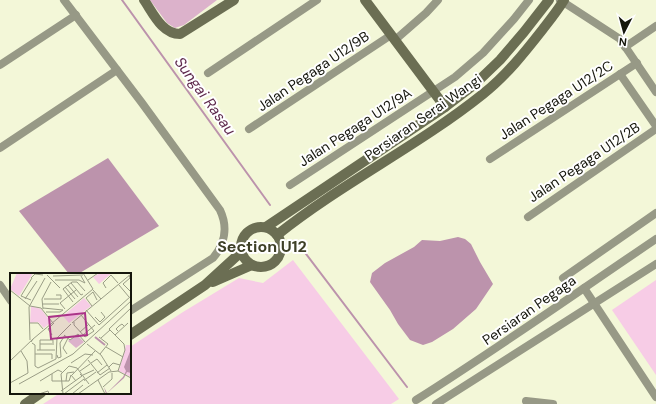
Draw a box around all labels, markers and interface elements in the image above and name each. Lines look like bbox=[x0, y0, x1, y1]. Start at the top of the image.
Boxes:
north arrow bbox=[604, 12, 644, 52]
street label: Jalan Pegaga U12/9B bbox=[254, 27, 372, 115]
text: N bbox=[618, 35, 628, 49]
water label: Sungai Rasau bbox=[170, 53, 240, 139]
street label: Jalan Pegaga U12/2C bbox=[496, 56, 616, 144]
street label: Persiaran Serai Wangi bbox=[361, 70, 485, 164]
street label: Jalan Pegaga U12/9A bbox=[295, 84, 415, 170]
street label: Jalan Pegaga U12/2B bbox=[525, 118, 643, 206]
district label: Section U12 bbox=[217, 236, 307, 257]
street label: Persiaran Pegaga bbox=[479, 271, 579, 349]
inset map bbox=[10, 273, 131, 394]

